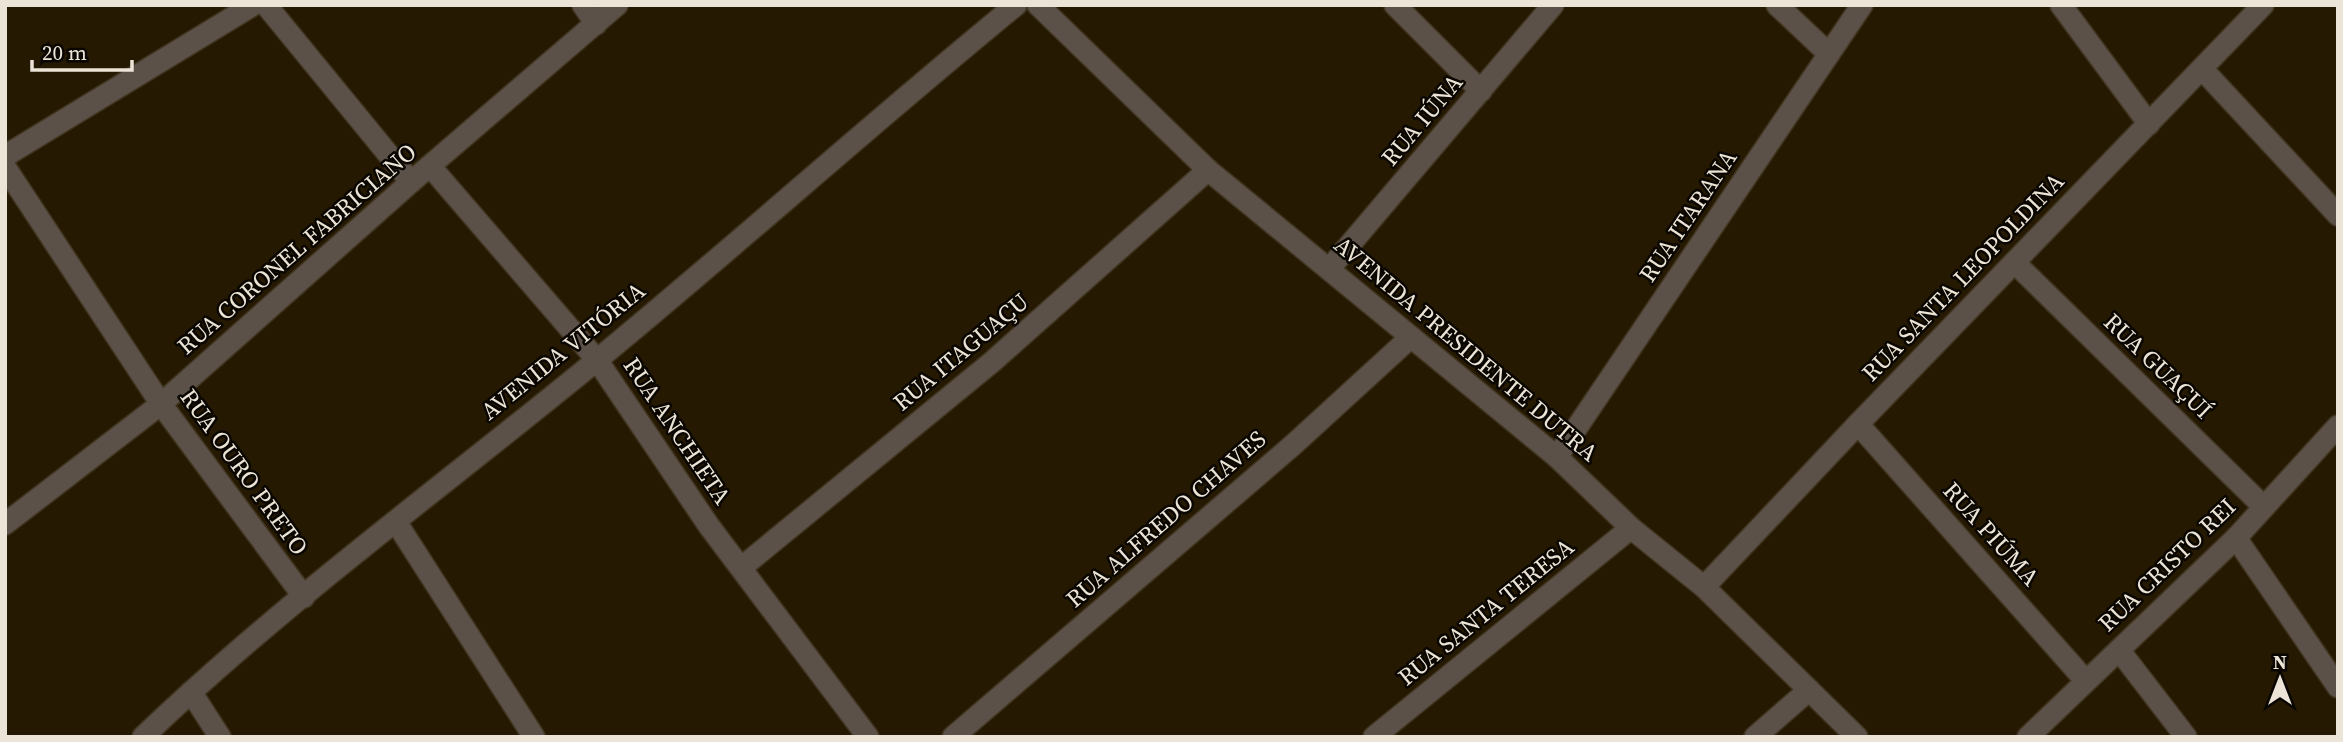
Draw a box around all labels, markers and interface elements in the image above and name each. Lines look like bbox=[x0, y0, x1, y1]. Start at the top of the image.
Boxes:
scale bar bbox=[32, 28, 131, 72]
text: 20 m bbox=[42, 38, 87, 67]
street label: RUA IÚNA bbox=[1373, 67, 1470, 173]
street label: RUA CORONEL FABRICIANO bbox=[170, 135, 423, 362]
street label: RUA ITARANA bbox=[1631, 143, 1744, 289]
street label: RUA SANTA LEOPOLDINA bbox=[1854, 165, 2071, 388]
street label: AVENIDA PRESIDENTE DUTRA bbox=[1327, 228, 1605, 469]
street label: AVENIDA VITÓRIA bbox=[474, 274, 652, 427]
street label: RUA ITAGUAÇU bbox=[886, 285, 1035, 418]
street label: RUA GUAÇUÍ bbox=[2097, 305, 2220, 426]
street label: RUA ANCHIETA bbox=[616, 351, 739, 511]
street label: RUA OURO PRETO bbox=[173, 382, 316, 562]
street label: RUA ALFREDO CHAVES bbox=[1059, 422, 1273, 615]
street label: RUA PIÚMA bbox=[1936, 474, 2047, 593]
street label: RUA CRISTO REI bbox=[2091, 490, 2243, 639]
street label: RUA SANTA TERESA bbox=[1391, 530, 1581, 693]
north arrow bbox=[2245, 644, 2315, 714]
text: N bbox=[2273, 649, 2287, 675]

